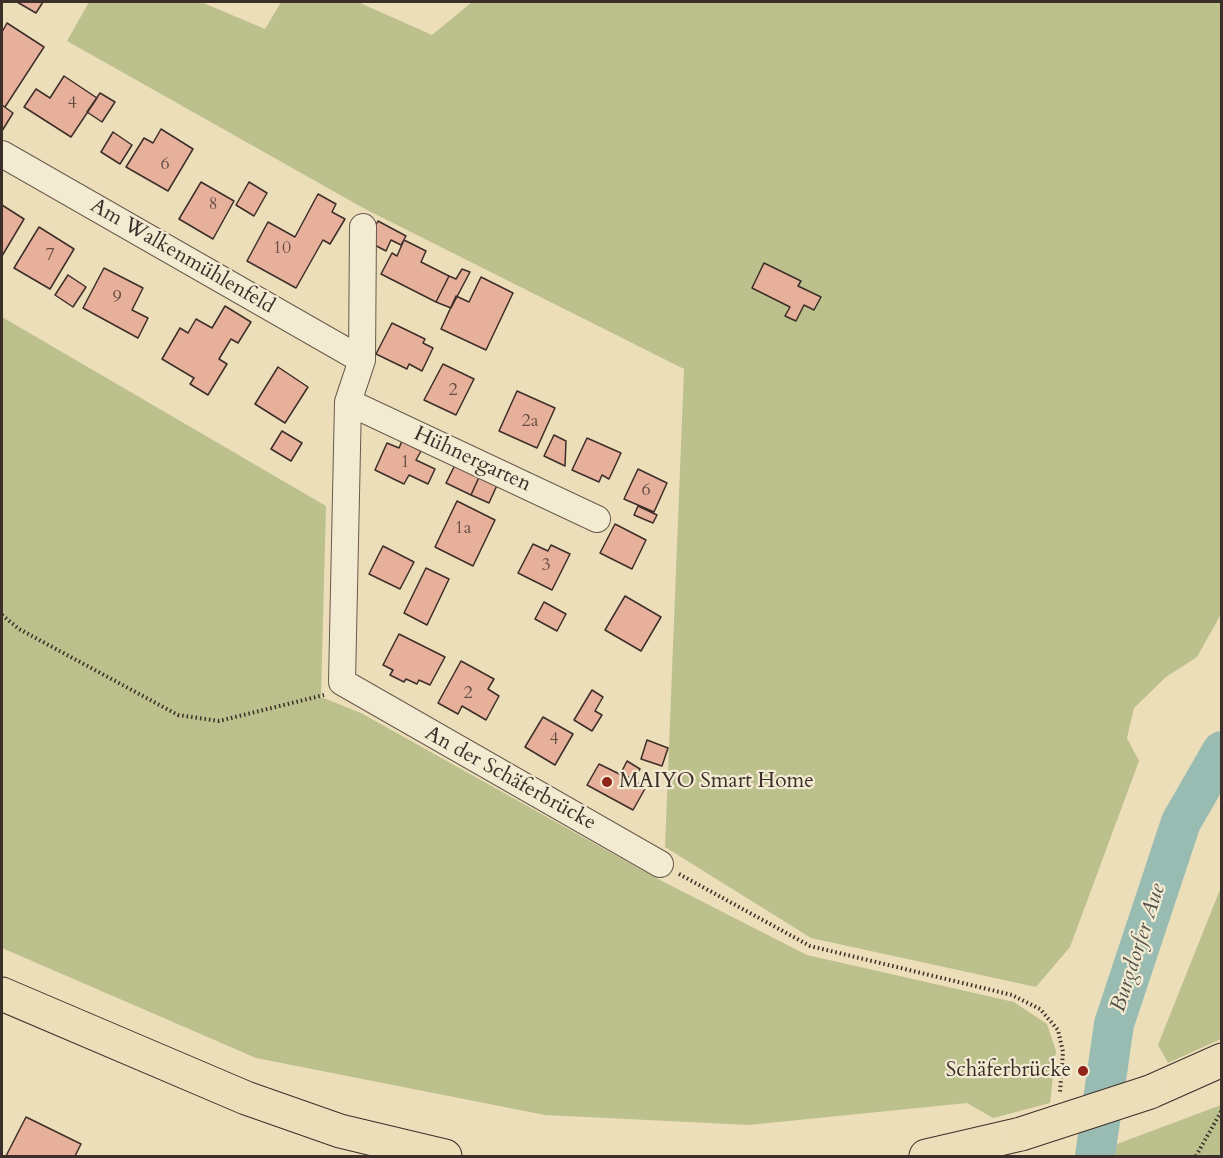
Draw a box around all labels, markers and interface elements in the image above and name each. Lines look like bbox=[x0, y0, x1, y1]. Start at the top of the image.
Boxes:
house number: 4 bbox=[67, 93, 77, 115]
house number: 6 bbox=[160, 154, 170, 176]
street label: Am Walkenmühlenfeld bbox=[85, 194, 279, 320]
house number: 8 bbox=[208, 194, 218, 216]
house number: 10 bbox=[273, 238, 291, 260]
house number: 7 bbox=[45, 245, 55, 267]
house number: 9 bbox=[112, 287, 122, 309]
house number: 2 bbox=[448, 380, 458, 402]
house number: 2a bbox=[522, 411, 538, 433]
street label: Hühnergarten bbox=[409, 422, 535, 498]
house number: 1 bbox=[400, 452, 410, 474]
house number: 6 bbox=[641, 480, 651, 502]
house number: 1a bbox=[455, 518, 471, 540]
house number: 3 bbox=[541, 555, 551, 577]
house number: 2 bbox=[463, 683, 473, 705]
street label: An der Schäferbrücke bbox=[420, 721, 600, 837]
house number: 4 bbox=[549, 729, 559, 751]
place label: MAIYO Smart Home bbox=[619, 769, 814, 795]
marker: MAIYO Smart Home bbox=[600, 775, 614, 789]
water label: Burgdorfer Aue bbox=[1106, 880, 1172, 1016]
place label: Schäferbrücke bbox=[946, 1058, 1071, 1084]
marker: Schäferbrücke bbox=[1076, 1064, 1090, 1078]

